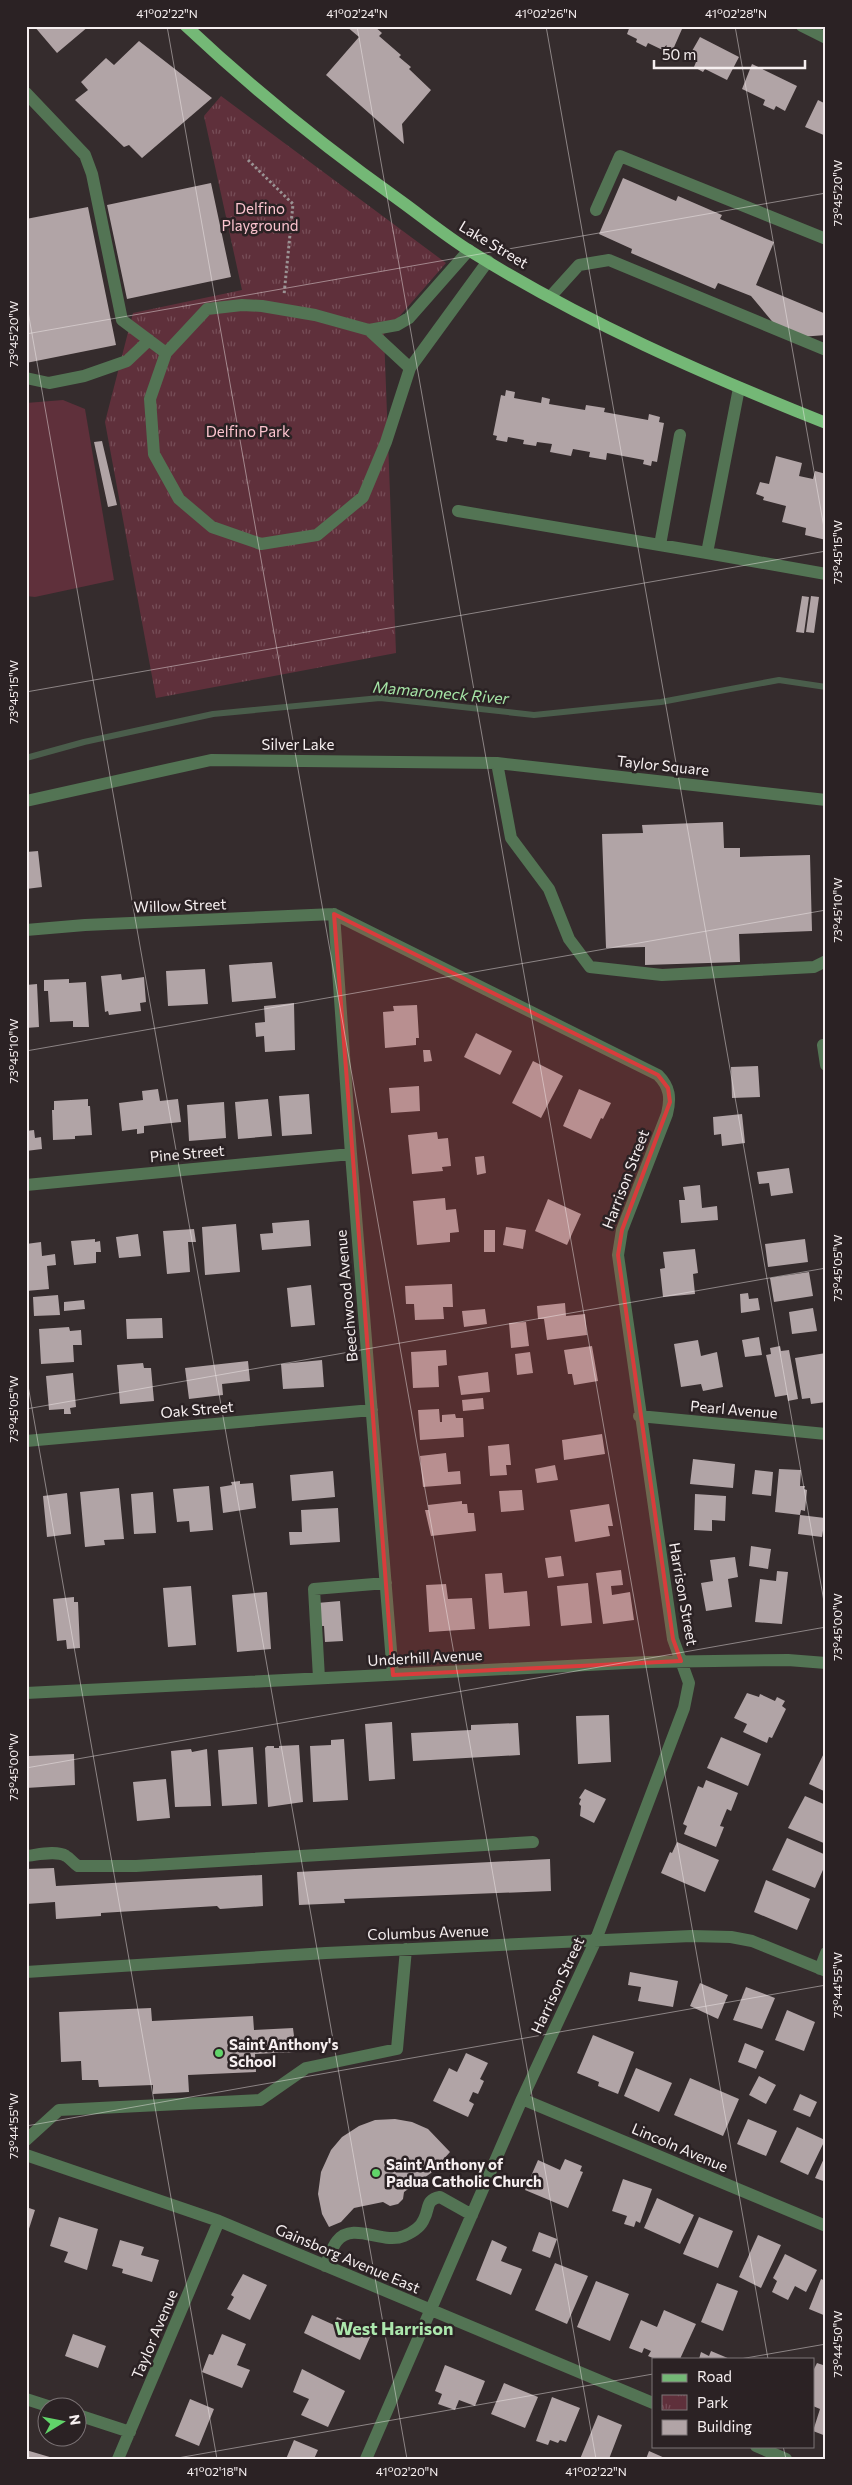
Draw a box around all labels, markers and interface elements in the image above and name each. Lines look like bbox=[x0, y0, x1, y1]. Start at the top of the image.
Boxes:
text: 41°02'22"N bbox=[136, 6, 198, 20]
text: 41°02'24"N bbox=[326, 6, 388, 20]
text: 41°02'26"N bbox=[515, 6, 577, 20]
text: 41°02'28"N bbox=[705, 6, 767, 20]
scale bar bbox=[654, 38, 806, 70]
text: 50 m bbox=[662, 45, 696, 63]
text: 73°45'20"W bbox=[830, 160, 844, 226]
park label: Delfino Playground bbox=[222, 199, 298, 234]
street label: Lake Street bbox=[456, 216, 532, 272]
text: 73°45'20"W bbox=[6, 301, 20, 367]
park label: Delfino Park bbox=[206, 422, 290, 440]
text: 73°45'15"W bbox=[830, 520, 844, 584]
text: 73°45'15"W bbox=[6, 660, 20, 724]
water label: Mamaroneck River bbox=[372, 677, 510, 707]
street label: Silver Lake bbox=[262, 735, 334, 753]
street label: Taylor Square bbox=[616, 751, 710, 779]
text: 73°45'10"W bbox=[830, 878, 844, 942]
street label: Willow Street bbox=[133, 894, 227, 916]
text: 73°45'10"W bbox=[6, 1019, 20, 1083]
street label: Harrison Street bbox=[598, 1127, 652, 1231]
street label: Pine Street bbox=[149, 1141, 225, 1165]
street label: Beechwood Avenue bbox=[331, 1229, 361, 1363]
text: 73°45'05"W bbox=[830, 1235, 844, 1301]
text: 73°45'05"W bbox=[6, 1376, 20, 1442]
street label: Pearl Avenue bbox=[690, 1396, 778, 1422]
street label: Oak Street bbox=[160, 1397, 234, 1421]
street label: Harrison Street bbox=[666, 1541, 702, 1647]
text: 73°45'00"W bbox=[830, 1593, 844, 1661]
street label: Underhill Avenue bbox=[367, 1645, 483, 1669]
text: 73°45'00"W bbox=[6, 1733, 20, 1801]
street label: Columbus Avenue bbox=[367, 1921, 489, 1943]
street label: Harrison Street bbox=[527, 1934, 587, 2036]
text: 73°44'55"W bbox=[830, 1952, 844, 2018]
place label: Saint Anthony's School bbox=[229, 2035, 339, 2070]
marker: Saint Anthony's School bbox=[213, 2047, 225, 2059]
text: 73°44'55"W bbox=[6, 2093, 20, 2159]
street label: Lincoln Avenue bbox=[629, 2119, 731, 2175]
place label: Saint Anthony of Padua Catholic Church bbox=[386, 2155, 542, 2190]
marker: Saint Anthony of Padua Catholic Church bbox=[370, 2167, 382, 2179]
street label: Gainsborg Avenue East bbox=[273, 2219, 423, 2297]
street label: Taylor Avenue bbox=[127, 2287, 181, 2381]
text: 73°44'50"W bbox=[830, 2310, 844, 2378]
district label: West Harrison bbox=[335, 2317, 453, 2339]
legend bbox=[652, 2358, 814, 2448]
text: Road bbox=[697, 2367, 732, 2385]
text: Park bbox=[697, 2393, 728, 2411]
north arrow bbox=[38, 2398, 88, 2448]
text: N bbox=[66, 2413, 85, 2426]
text: Building bbox=[697, 2417, 752, 2435]
text: 41°02'18"N bbox=[187, 2464, 247, 2478]
text: 41°02'20"N bbox=[376, 2464, 438, 2478]
text: 41°02'22"N bbox=[565, 2464, 627, 2478]

